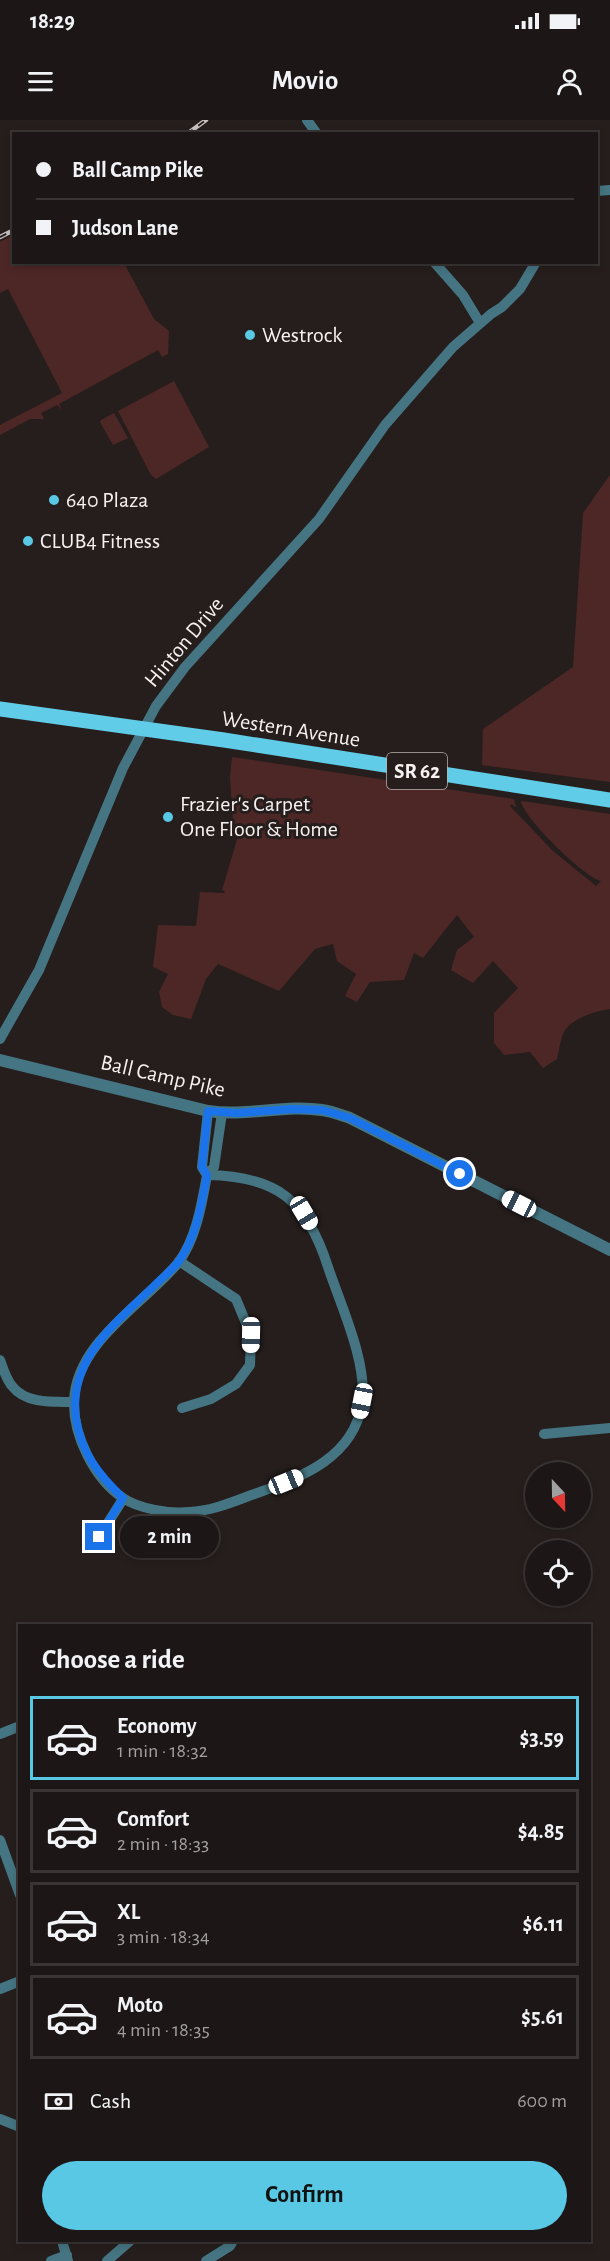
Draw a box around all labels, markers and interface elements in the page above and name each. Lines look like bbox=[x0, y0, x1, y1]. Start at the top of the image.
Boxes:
text: 18:29 bbox=[30, 10, 75, 32]
icon: menu bbox=[24, 65, 57, 98]
icon: person bbox=[553, 65, 586, 98]
text: Movio bbox=[272, 67, 338, 94]
text: Ball Camp Pike bbox=[72, 159, 203, 181]
text: Judson Lane bbox=[72, 217, 178, 239]
place label: Westrock bbox=[262, 324, 342, 346]
marker: Westrock bbox=[243, 328, 257, 342]
place label: 640 Plaza bbox=[66, 489, 148, 511]
marker: 640 Plaza bbox=[47, 493, 61, 507]
place label: CLUB4 Fitness bbox=[40, 530, 160, 552]
marker: CLUB4 Fitness bbox=[21, 534, 35, 548]
street label: Hinton Drive bbox=[140, 593, 228, 691]
street label: Western Avenue bbox=[220, 707, 362, 751]
road number: SR 62 bbox=[387, 753, 447, 789]
place label: Frazier's Carpet One Floor & Home bbox=[180, 793, 338, 840]
marker: Frazier's Carpet One Floor & Home bbox=[161, 810, 175, 824]
street label: Ball Camp Pike bbox=[99, 1051, 227, 1101]
route start bbox=[446, 1160, 473, 1187]
car bbox=[499, 1188, 539, 1220]
car bbox=[287, 1193, 321, 1233]
car bbox=[242, 1317, 260, 1353]
car bbox=[350, 1382, 374, 1420]
north arrow bbox=[525, 1462, 591, 1528]
map controls bbox=[525, 1462, 591, 1606]
car bbox=[266, 1467, 306, 1497]
callout: 2 min bbox=[120, 1516, 219, 1558]
route end bbox=[85, 1523, 112, 1550]
text: 2 min bbox=[147, 1527, 192, 1547]
button: locate bbox=[525, 1540, 591, 1606]
text: Choose a ride bbox=[42, 1646, 185, 1673]
icon: car bbox=[45, 1711, 99, 1765]
text: Economy bbox=[117, 1715, 197, 1737]
text: $3.59 bbox=[519, 1727, 564, 1749]
text: 1 min · 18:32 bbox=[117, 1741, 208, 1761]
icon: car bbox=[45, 1804, 99, 1858]
text: Comfort bbox=[117, 1808, 189, 1830]
text: $4.85 bbox=[518, 1820, 564, 1842]
text: 2 min · 18:33 bbox=[117, 1834, 209, 1854]
icon: car bbox=[45, 1897, 99, 1951]
text: XL bbox=[117, 1901, 140, 1923]
text: $6.11 bbox=[523, 1913, 564, 1935]
text: 3 min · 18:34 bbox=[117, 1927, 210, 1947]
icon: car bbox=[45, 1990, 99, 2044]
text: Moto bbox=[117, 1994, 163, 2016]
text: $5.61 bbox=[521, 2006, 564, 2028]
text: 4 min · 18:35 bbox=[117, 2020, 210, 2040]
icon: cash bbox=[42, 2085, 75, 2118]
text: Cash bbox=[90, 2090, 131, 2112]
text: 600 m bbox=[517, 2091, 567, 2111]
button: Confirm bbox=[42, 2161, 567, 2230]

